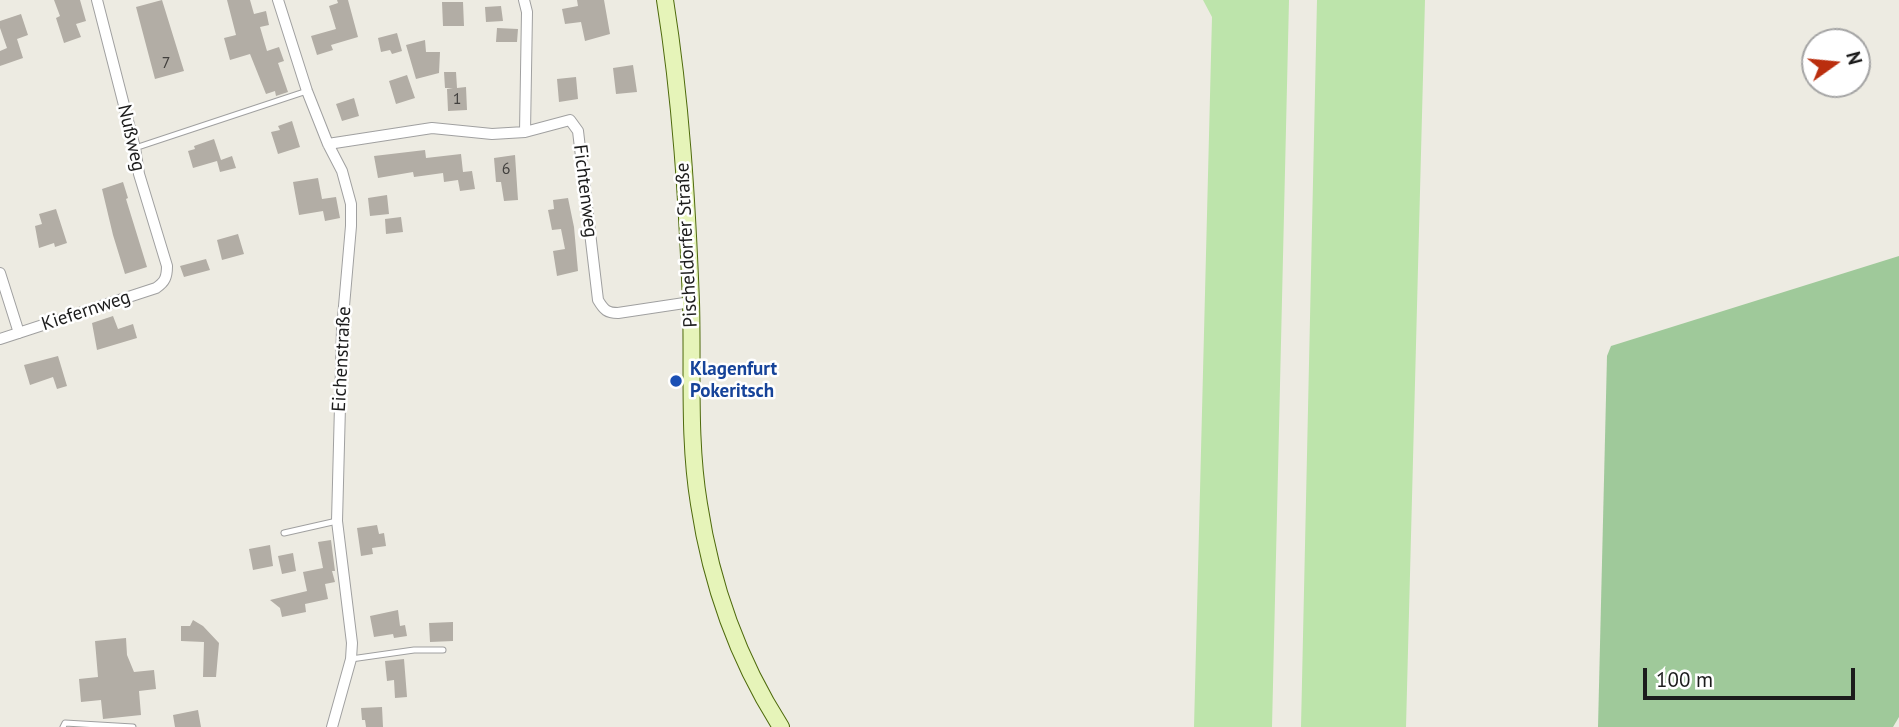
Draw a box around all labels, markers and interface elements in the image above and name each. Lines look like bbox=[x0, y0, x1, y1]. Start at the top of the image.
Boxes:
north arrow bbox=[1801, 28, 1871, 98]
text: N bbox=[1841, 49, 1868, 67]
house number: 7 bbox=[162, 53, 170, 73]
house number: 1 bbox=[453, 89, 461, 109]
street label: Nußweg bbox=[112, 102, 150, 174]
street label: Fichtenweg bbox=[568, 143, 602, 239]
house number: 6 bbox=[502, 159, 510, 179]
street label: Pischeldorfer Straße bbox=[671, 162, 703, 328]
street label: Kiefernweg bbox=[39, 286, 133, 336]
street label: Eichenstraße bbox=[328, 306, 356, 412]
place label: Klagenfurt Pokeritsch bbox=[690, 359, 777, 403]
marker: Klagenfurt Pokeritsch bbox=[668, 373, 684, 389]
scale bar bbox=[1647, 654, 1859, 698]
text: 100 m bbox=[1656, 666, 1713, 693]

